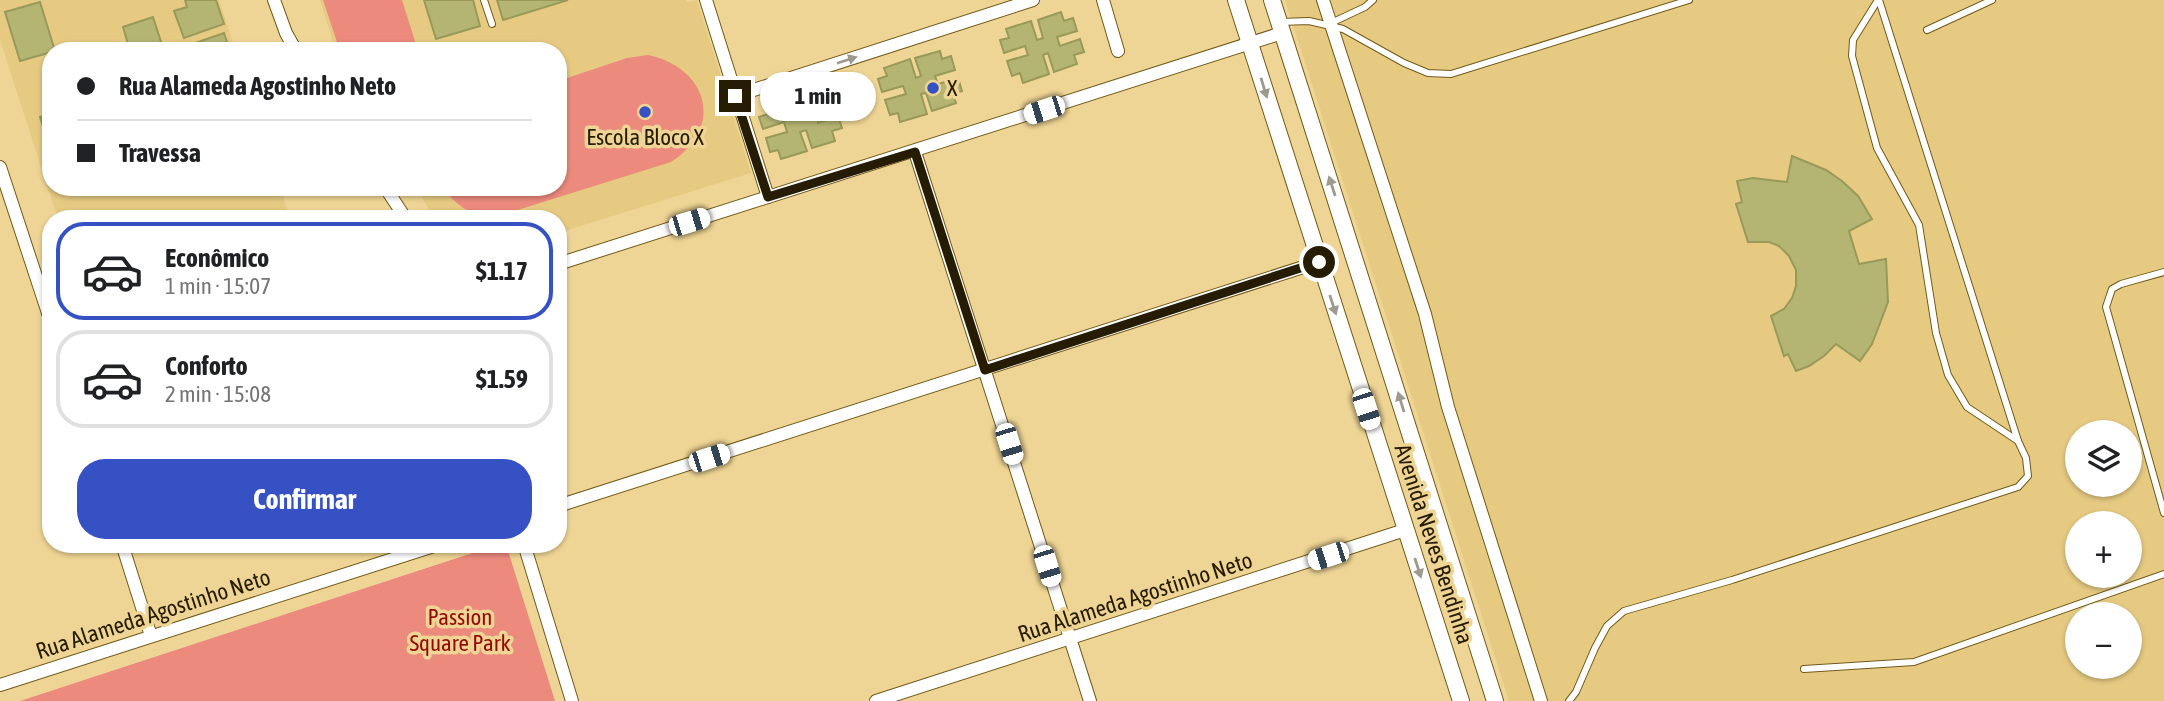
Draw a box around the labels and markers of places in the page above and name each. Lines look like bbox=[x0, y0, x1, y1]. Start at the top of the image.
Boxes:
place label: X bbox=[947, 75, 958, 101]
marker: X bbox=[925, 80, 941, 96]
marker: Escola Bloco X bbox=[637, 104, 653, 120]
place label: Escola Bloco X bbox=[586, 124, 704, 150]

